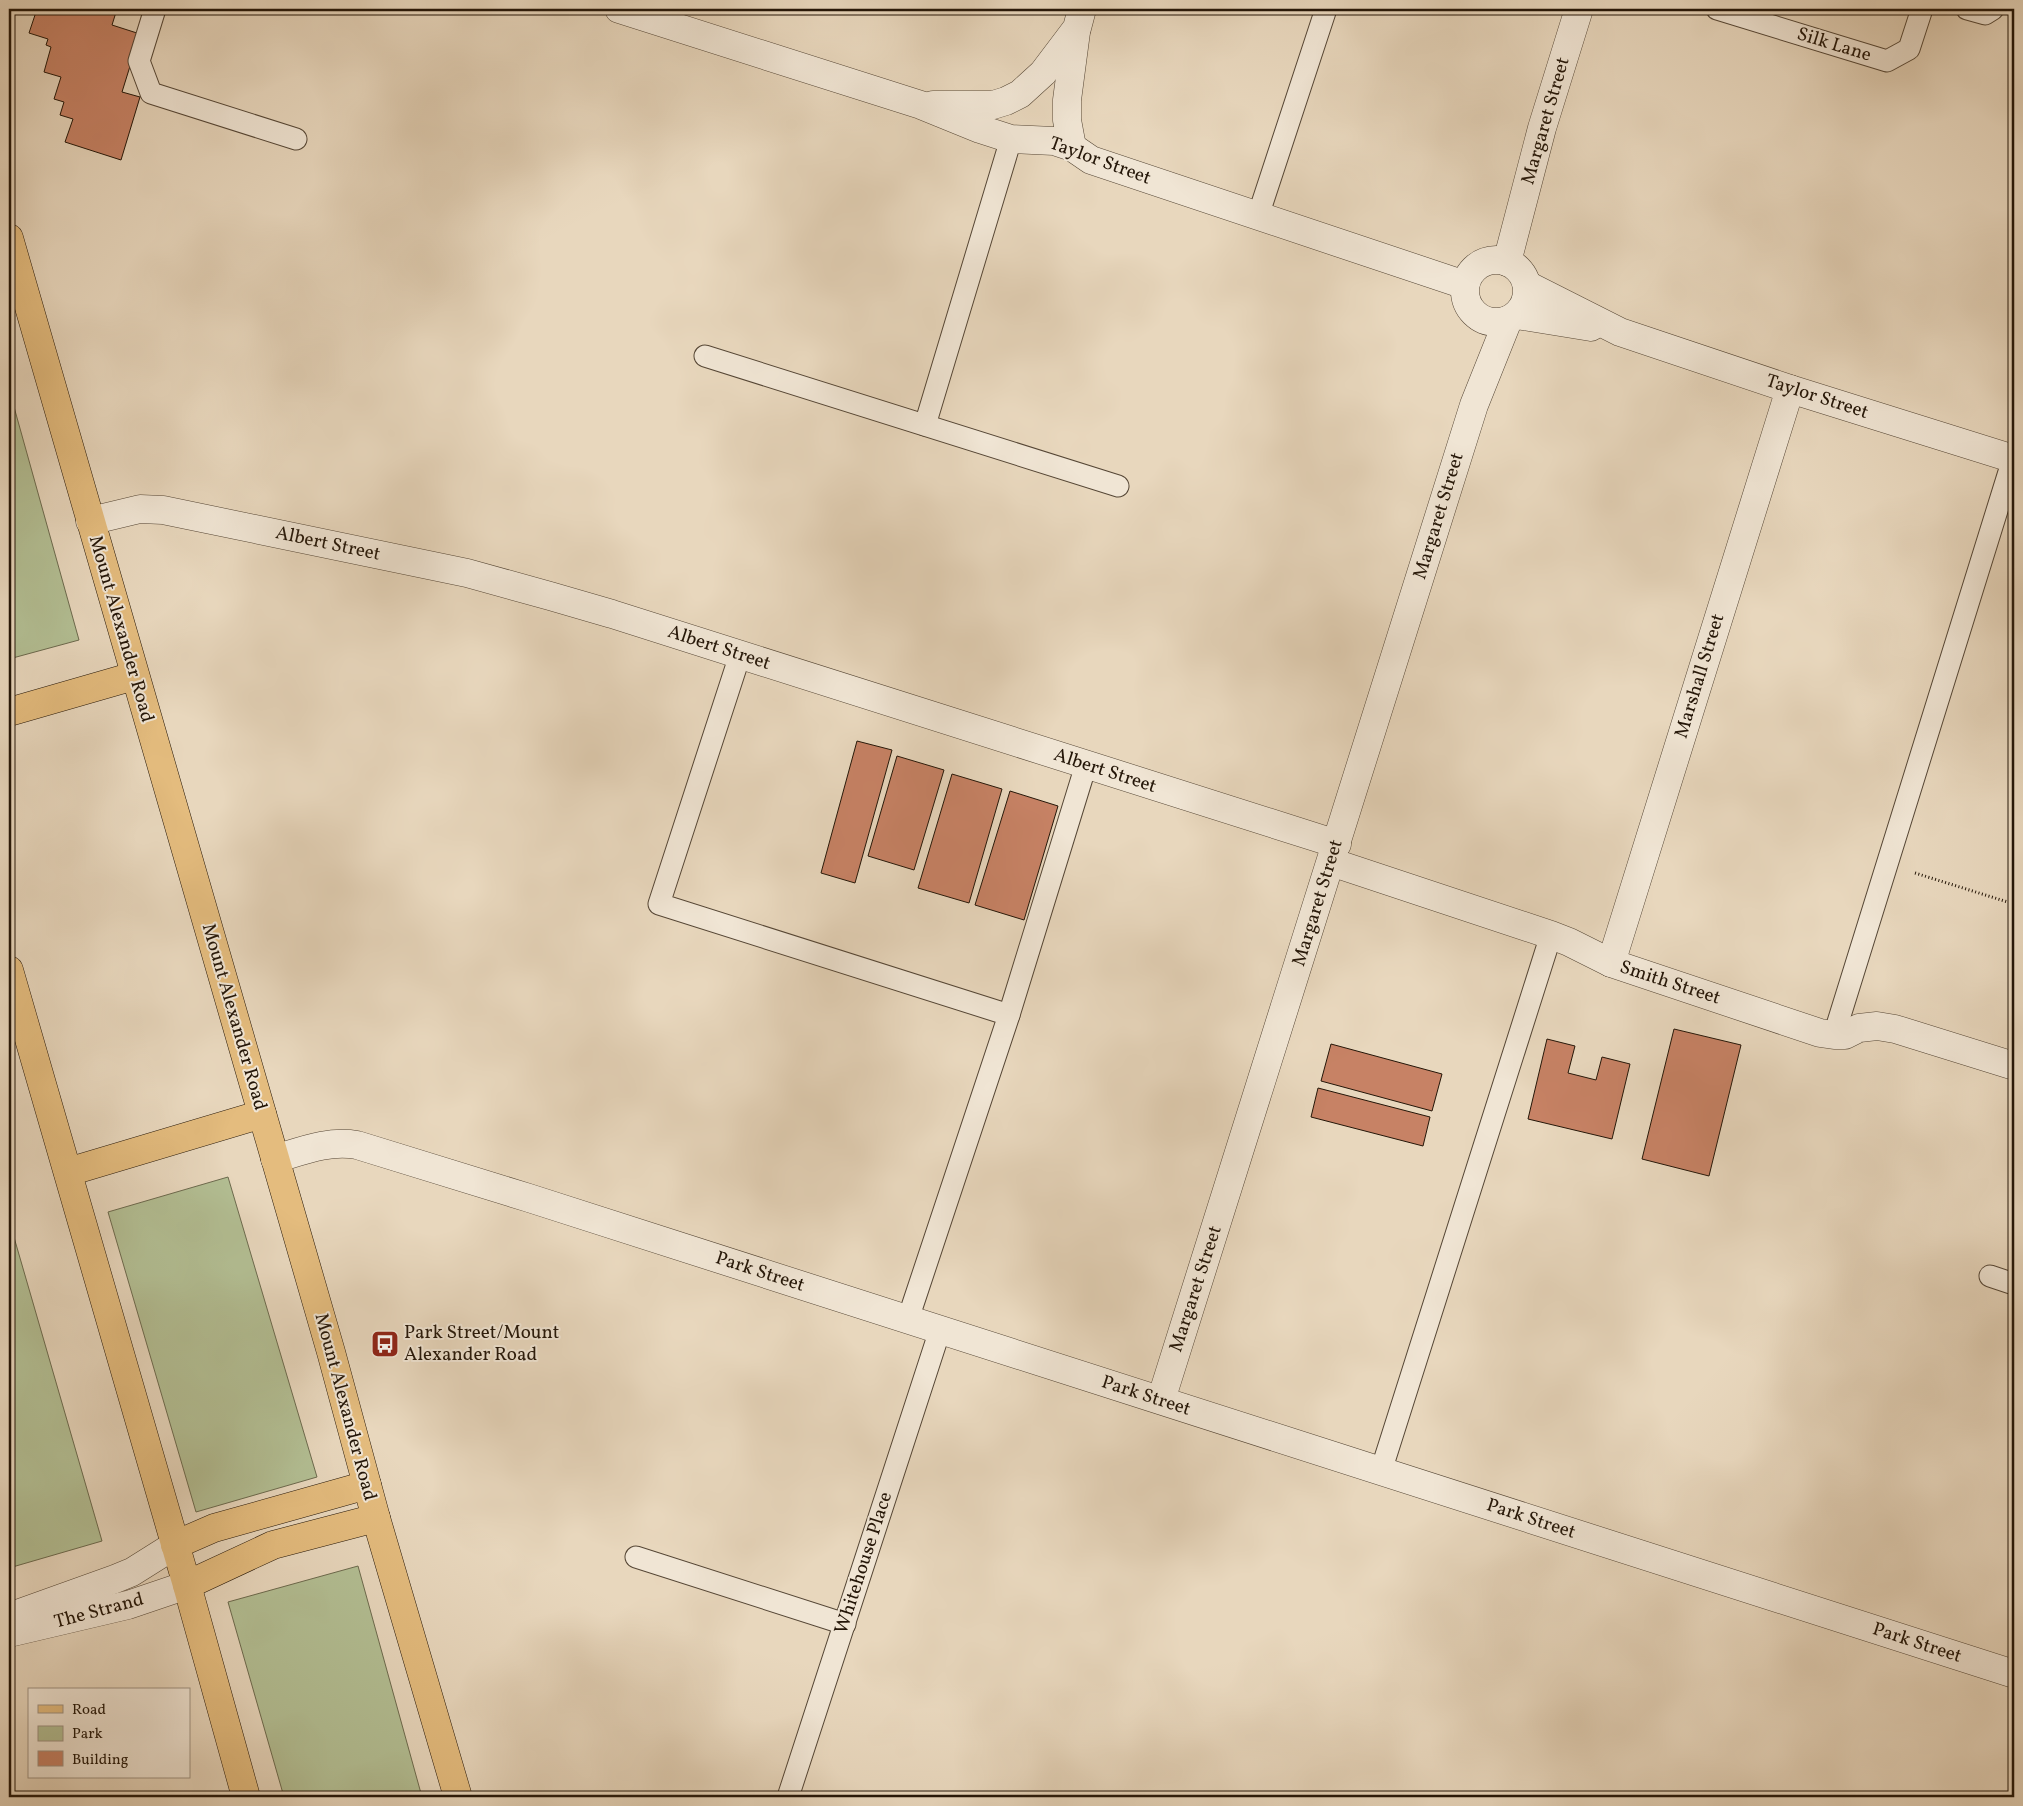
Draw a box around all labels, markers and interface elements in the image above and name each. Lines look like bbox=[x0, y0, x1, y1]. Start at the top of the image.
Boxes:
street label: Silk Lane bbox=[1794, 21, 1874, 69]
street label: Margaret Street bbox=[1515, 54, 1577, 188]
street label: Taylor Street bbox=[1046, 131, 1155, 192]
street label: Taylor Street bbox=[1762, 368, 1872, 426]
street label: Margaret Street bbox=[1407, 449, 1471, 583]
street label: Albert Street bbox=[273, 520, 383, 568]
street label: Mount Alexander Road bbox=[82, 533, 160, 725]
street label: Marshall Street bbox=[1669, 610, 1731, 741]
street label: Albert Street bbox=[664, 619, 774, 677]
street label: Albert Street bbox=[1050, 742, 1160, 800]
street label: Margaret Street bbox=[1286, 836, 1350, 970]
street label: Mount Alexander Road bbox=[195, 921, 273, 1113]
street label: Smith Street bbox=[1616, 954, 1724, 1012]
street label: Margaret Street bbox=[1163, 1222, 1229, 1356]
street label: Park Street bbox=[712, 1245, 808, 1299]
street label: Mount Alexander Road bbox=[307, 1310, 383, 1504]
place label: Park Street/Mount Alexander Road bbox=[404, 1320, 560, 1368]
bus stop icon: Park Street/Mount Alexander Road bbox=[370, 1329, 400, 1359]
street label: Park Street bbox=[1098, 1369, 1194, 1423]
street label: Whitehouse Place bbox=[829, 1489, 899, 1637]
street label: Park Street bbox=[1483, 1492, 1579, 1546]
street label: The Strand bbox=[51, 1587, 147, 1635]
street label: Park Street bbox=[1869, 1616, 1965, 1670]
legend bbox=[28, 1688, 190, 1778]
text: Road bbox=[72, 1700, 106, 1721]
text: Park bbox=[72, 1724, 103, 1745]
text: Building bbox=[72, 1750, 129, 1771]

